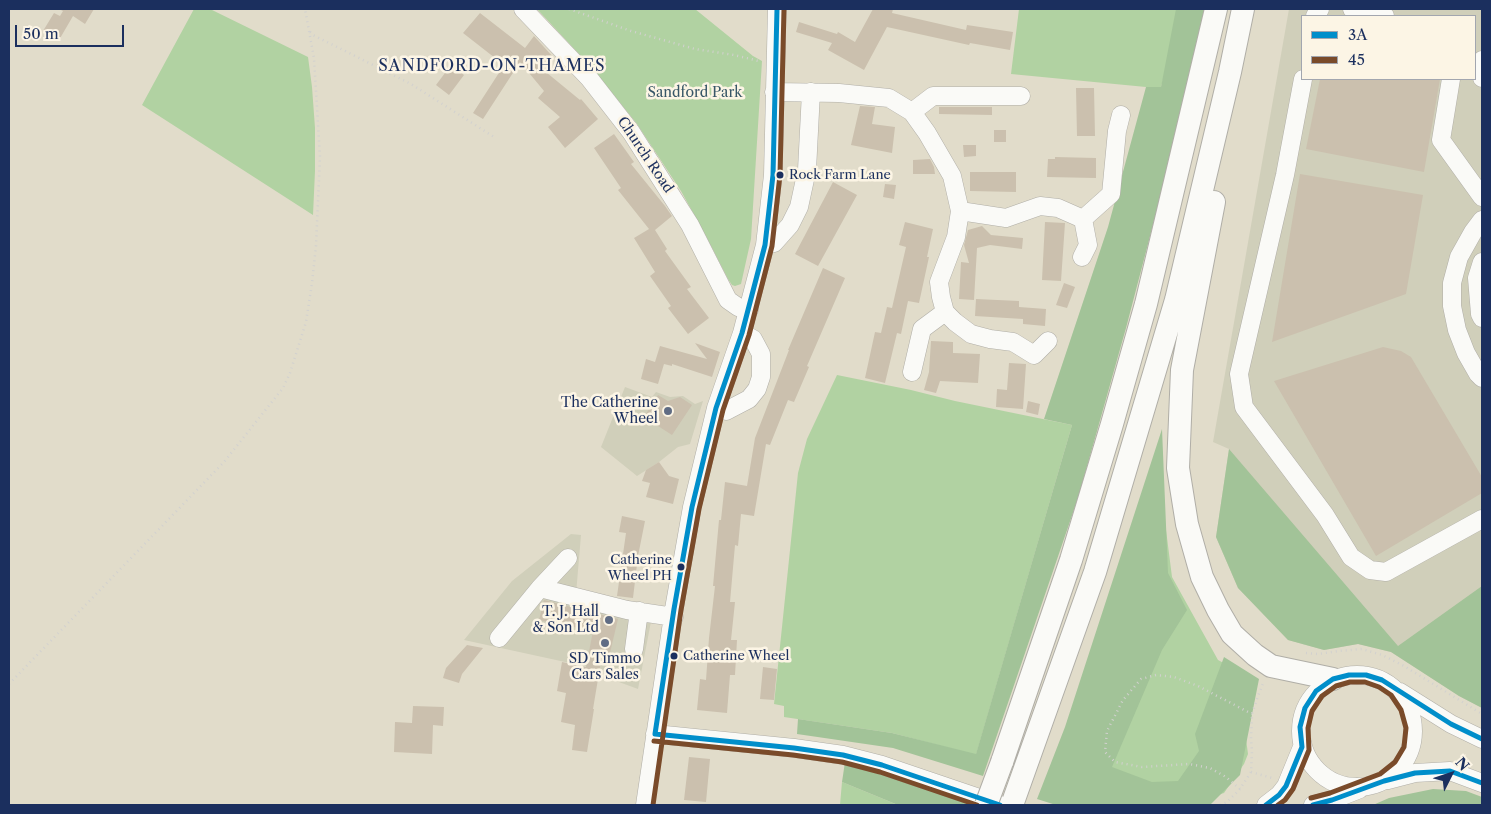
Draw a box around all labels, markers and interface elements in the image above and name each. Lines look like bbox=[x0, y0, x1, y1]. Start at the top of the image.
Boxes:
scale bar bbox=[18, 15, 126, 47]
legend bbox=[1301, 15, 1476, 80]
text: 50 m bbox=[23, 24, 59, 43]
text: 3A bbox=[1348, 25, 1367, 44]
text: 45 bbox=[1348, 50, 1365, 69]
district label: SANDFORD-ON-THAMES bbox=[376, 56, 608, 76]
park label: Sandford Park bbox=[648, 85, 742, 101]
street label: Church Road bbox=[613, 114, 677, 196]
place label: Rock Farm Lane bbox=[789, 167, 891, 183]
marker: Rock Farm Lane bbox=[775, 170, 785, 180]
place label: The Catherine Wheel bbox=[561, 395, 658, 428]
marker: The Catherine Wheel bbox=[662, 405, 674, 417]
place label: Catherine Wheel PH bbox=[608, 552, 672, 583]
marker: Catherine Wheel PH bbox=[676, 562, 686, 572]
place label: T. J. Hall & Son Ltd bbox=[532, 604, 599, 636]
marker: T. J. Hall & Son Ltd bbox=[603, 614, 615, 626]
marker: SD Timmo Cars Sales bbox=[599, 637, 611, 649]
place label: Catherine Wheel bbox=[683, 648, 789, 664]
place label: SD Timmo Cars Sales bbox=[569, 651, 641, 684]
marker: Catherine Wheel bbox=[669, 651, 679, 661]
north arrow bbox=[1426, 749, 1476, 799]
text: N bbox=[1452, 754, 1473, 775]

